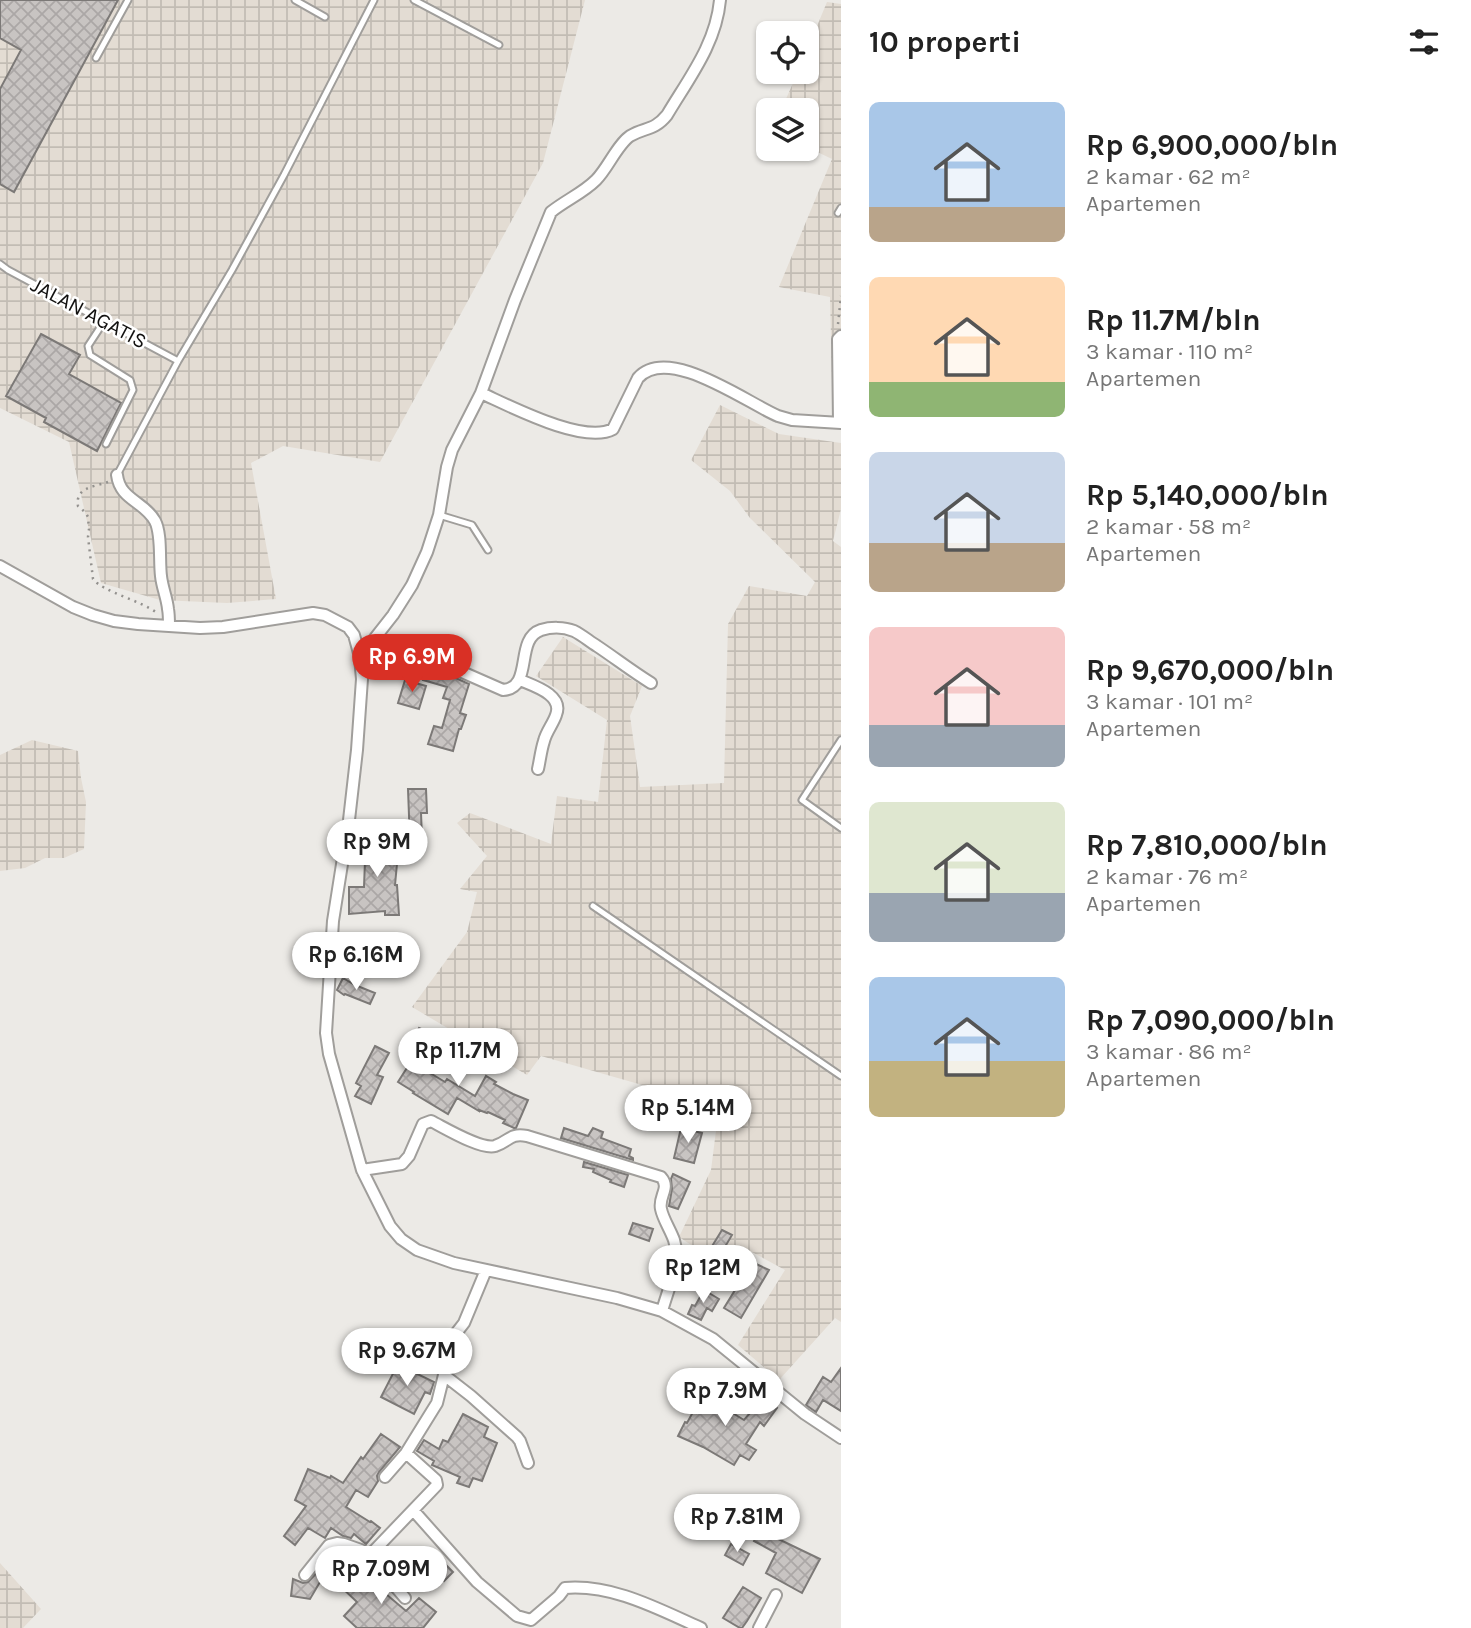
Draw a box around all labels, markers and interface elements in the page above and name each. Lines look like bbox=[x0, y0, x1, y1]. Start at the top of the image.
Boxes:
map controls bbox=[756, 21, 819, 161]
button: locate bbox=[756, 21, 819, 84]
icon: filters bbox=[1405, 23, 1443, 61]
text: 10 properti bbox=[869, 24, 1021, 60]
button: layers bbox=[756, 98, 819, 161]
text: Rp 6,900,000/bln bbox=[1086, 127, 1338, 163]
icon: home bbox=[925, 130, 1009, 214]
text: 2 kamar · 62 m² bbox=[1086, 163, 1251, 190]
text: Apartemen bbox=[1086, 190, 1201, 217]
street label: JALAN AGATIS bbox=[27, 272, 151, 354]
text: Rp 11.7M/bln bbox=[1086, 302, 1261, 338]
icon: home bbox=[925, 305, 1009, 389]
text: 3 kamar · 110 m² bbox=[1086, 338, 1253, 365]
text: Apartemen bbox=[1086, 365, 1201, 392]
text: Rp 5,140,000/bln bbox=[1086, 477, 1329, 513]
icon: home bbox=[925, 480, 1009, 564]
text: 2 kamar · 58 m² bbox=[1086, 513, 1251, 540]
text: Apartemen bbox=[1086, 540, 1201, 567]
pin: Rp 6.9M bbox=[347, 634, 477, 694]
text: Rp 6.9M bbox=[368, 643, 456, 670]
text: Rp 9,670,000/bln bbox=[1086, 652, 1334, 688]
icon: home bbox=[925, 655, 1009, 739]
text: 3 kamar · 101 m² bbox=[1086, 688, 1253, 715]
text: Apartemen bbox=[1086, 715, 1201, 742]
pin: Rp 9M bbox=[328, 820, 426, 879]
text: Rp 7,810,000/bln bbox=[1086, 827, 1328, 863]
text: Rp 9M bbox=[343, 828, 411, 855]
icon: home bbox=[925, 830, 1009, 914]
text: 2 kamar · 76 m² bbox=[1086, 863, 1248, 890]
text: Apartemen bbox=[1086, 890, 1201, 917]
pin: Rp 6.16M bbox=[284, 932, 428, 992]
text: Rp 6.16M bbox=[308, 941, 404, 968]
text: Rp 7,090,000/bln bbox=[1086, 1002, 1335, 1038]
icon: home bbox=[925, 1005, 1009, 1089]
pin: Rp 11.7M bbox=[386, 1028, 530, 1088]
text: Rp 11.7M bbox=[414, 1037, 502, 1064]
text: 3 kamar · 86 m² bbox=[1086, 1038, 1252, 1065]
text: Apartemen bbox=[1086, 1065, 1201, 1092]
pin: Rp 5.14M bbox=[616, 1086, 760, 1145]
text: Rp 5.14M bbox=[641, 1094, 735, 1121]
pin: Rp 12M bbox=[646, 1246, 760, 1305]
text: Rp 12M bbox=[665, 1254, 741, 1281]
pin: Rp 9.67M bbox=[335, 1328, 479, 1388]
text: Rp 9.67M bbox=[357, 1337, 457, 1364]
pin: Rp 7.9M bbox=[660, 1368, 790, 1428]
text: Rp 7.9M bbox=[682, 1377, 768, 1404]
pin: Rp 7.81M bbox=[665, 1494, 809, 1554]
text: Rp 7.81M bbox=[690, 1503, 784, 1530]
pin: Rp 7.09M bbox=[309, 1546, 453, 1606]
text: Rp 7.09M bbox=[331, 1555, 431, 1582]

